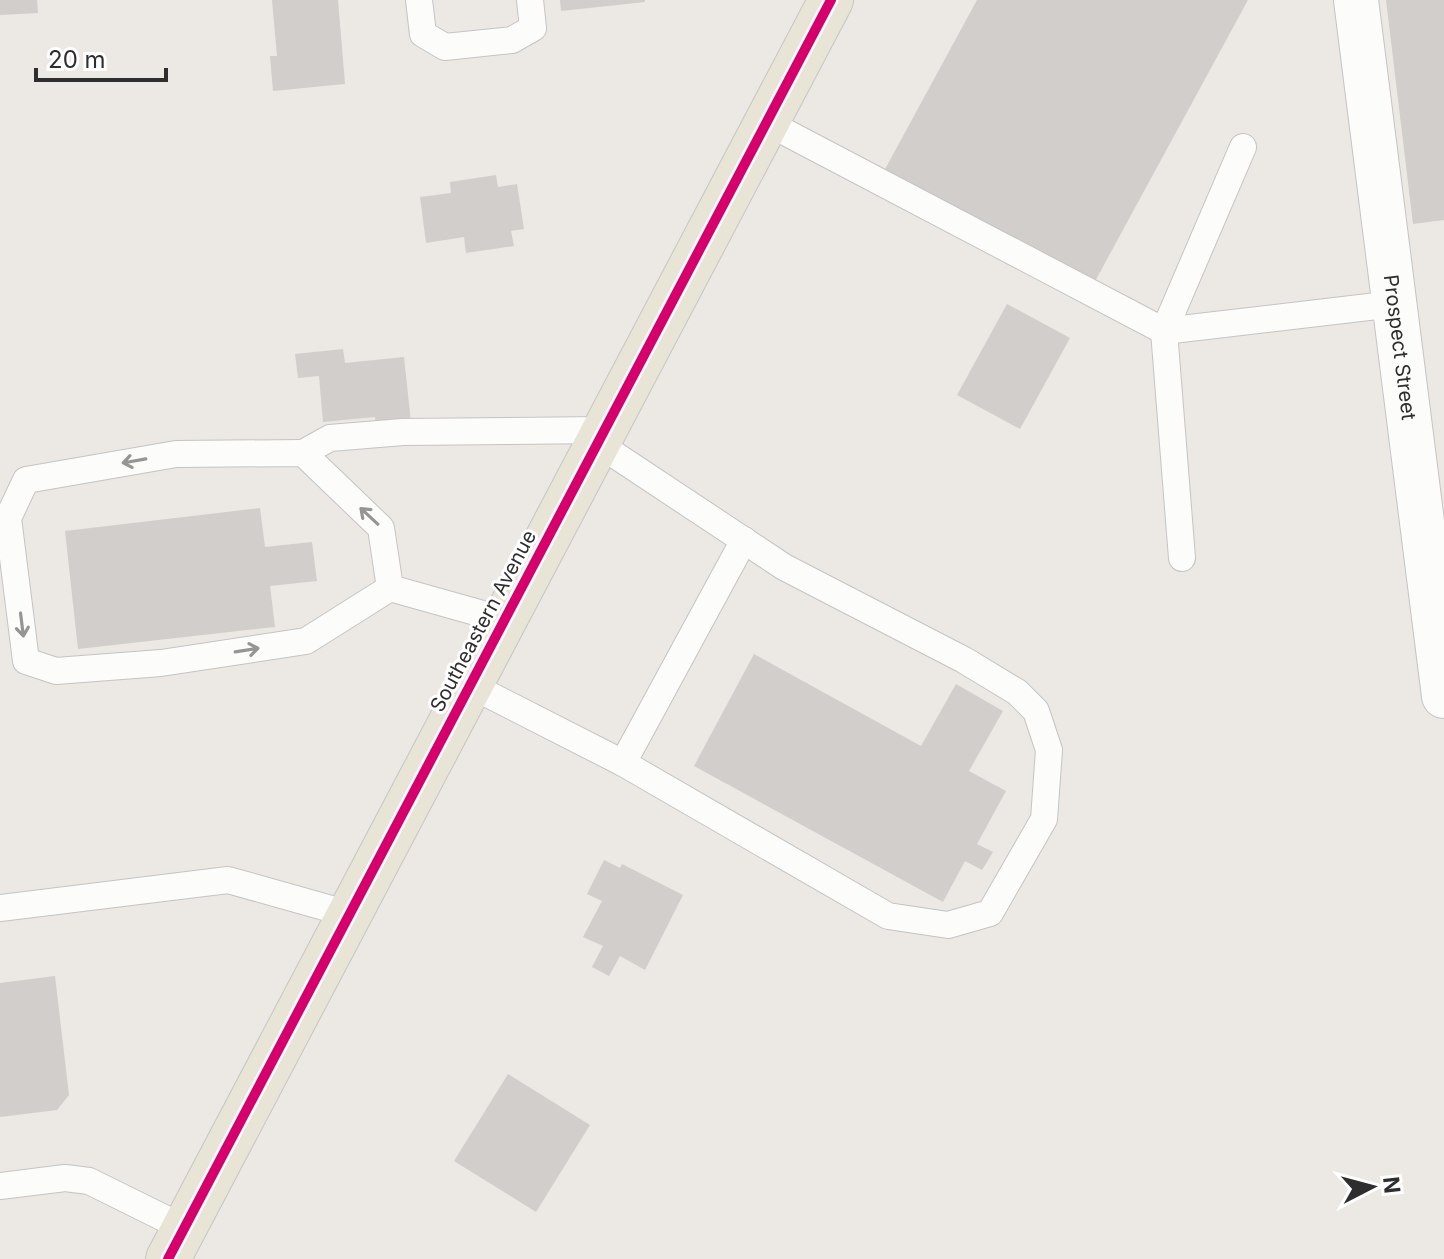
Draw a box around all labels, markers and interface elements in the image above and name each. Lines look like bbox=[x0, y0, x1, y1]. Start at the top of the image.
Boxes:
scale bar bbox=[36, 32, 166, 82]
text: 20 m bbox=[48, 45, 106, 74]
street label: Prospect Street bbox=[1379, 273, 1421, 422]
one-way arrow bbox=[122, 455, 148, 470]
one-way arrow bbox=[360, 507, 379, 526]
street label: Southeastern Avenue bbox=[425, 526, 541, 716]
one-way arrow bbox=[14, 611, 29, 638]
one-way arrow bbox=[234, 642, 260, 657]
north arrow bbox=[1332, 1147, 1412, 1227]
text: N bbox=[1378, 1175, 1406, 1195]

